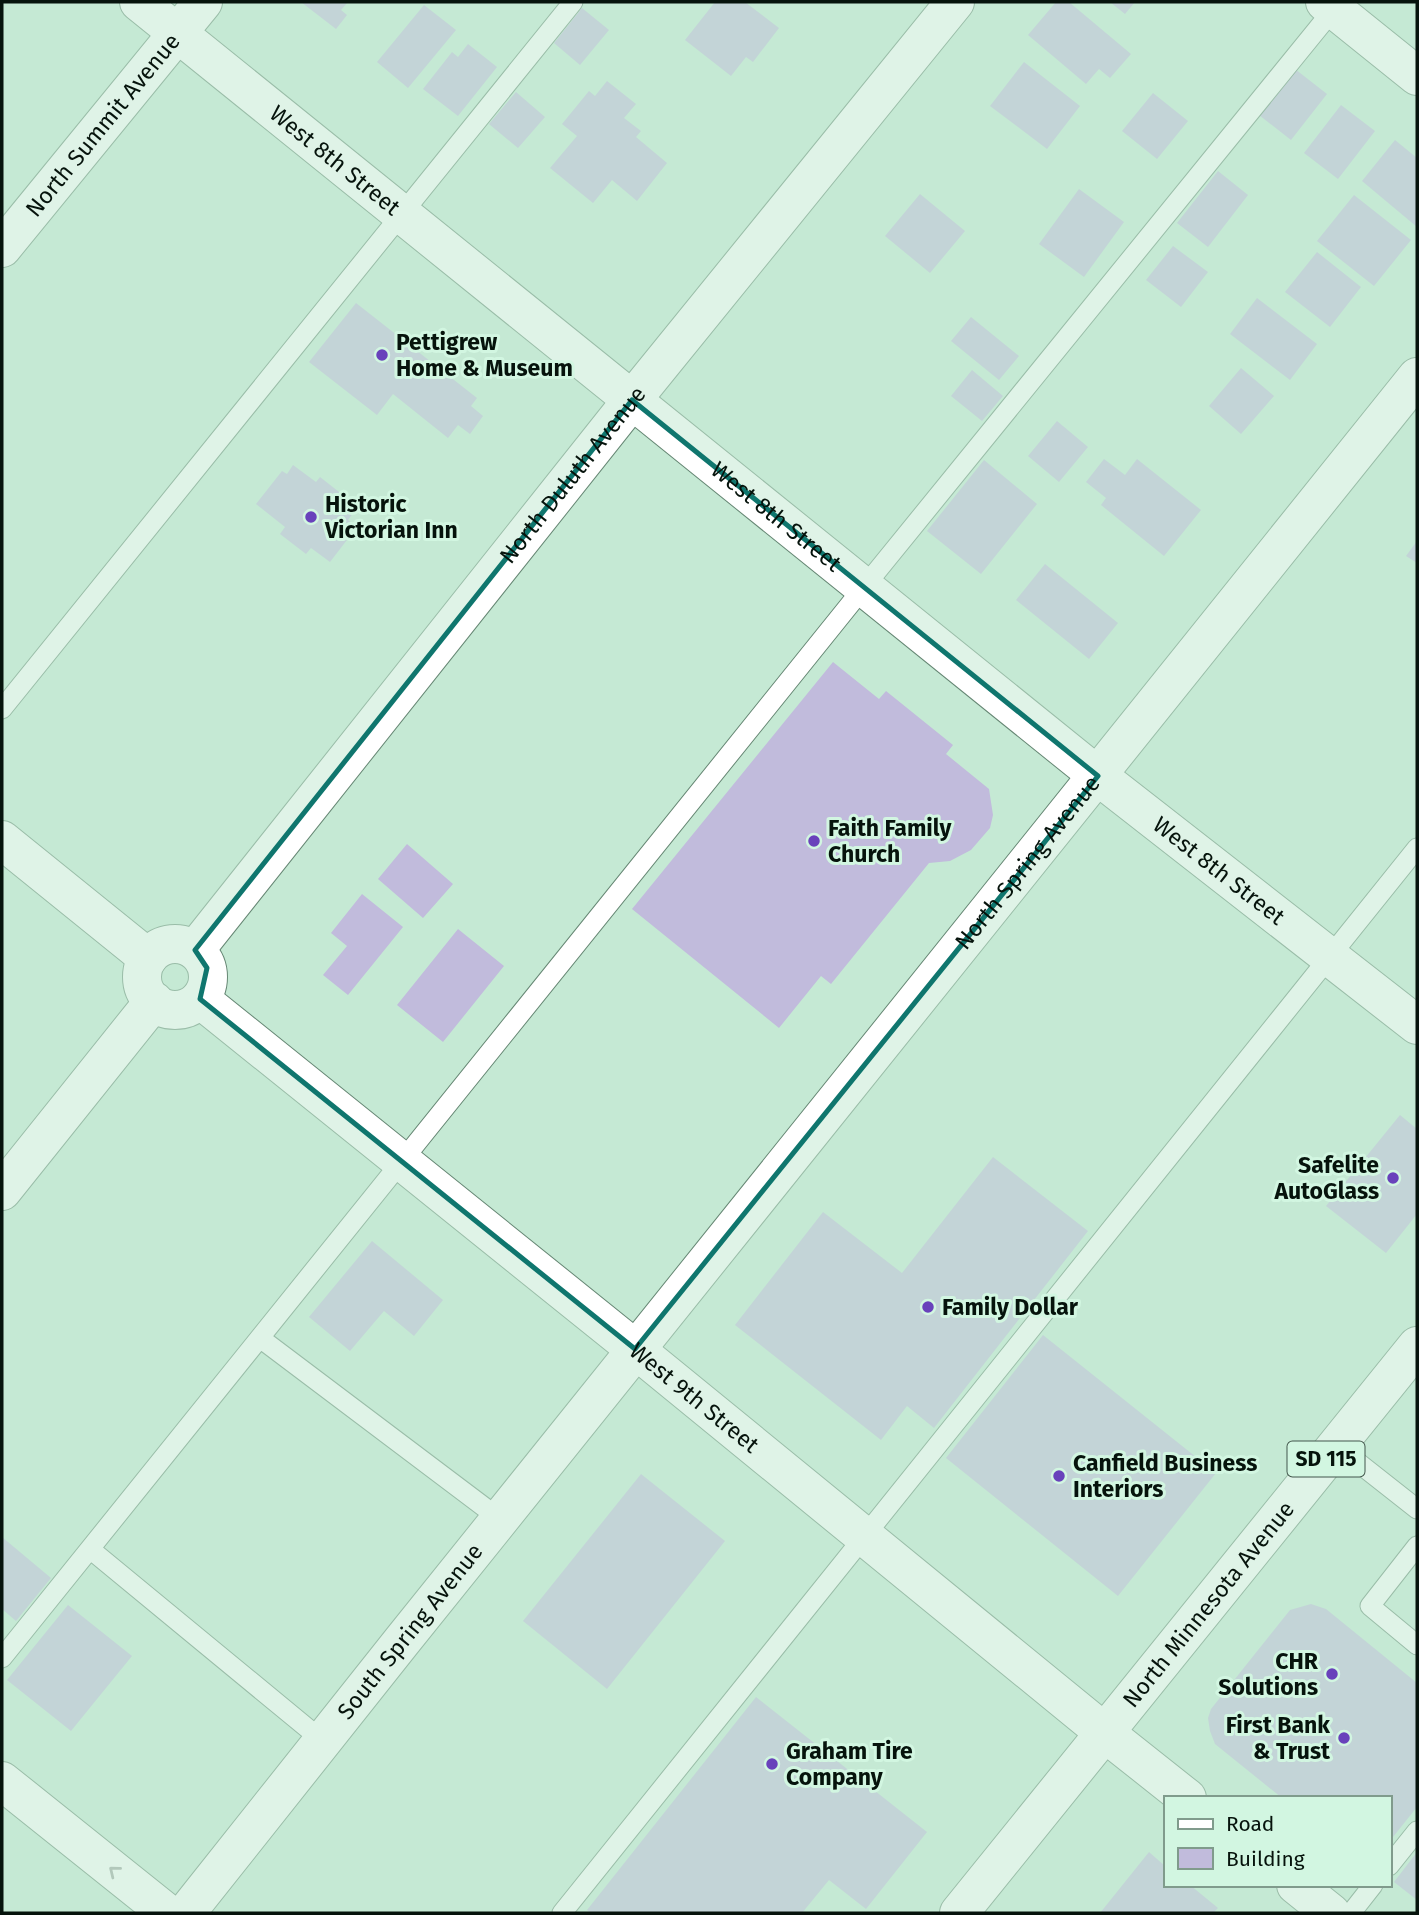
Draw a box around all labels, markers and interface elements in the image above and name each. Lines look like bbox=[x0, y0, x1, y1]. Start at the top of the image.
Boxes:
street label: North Summit Avenue bbox=[19, 27, 186, 222]
street label: West 8th Street bbox=[264, 99, 407, 222]
place label: Pettigrew Home & Museum bbox=[396, 328, 573, 382]
marker: Pettigrew Home & Museum bbox=[374, 347, 390, 363]
street label: North Duluth Avenue bbox=[494, 380, 652, 569]
street label: West 8th Street bbox=[705, 455, 848, 578]
place label: Historic Victorian Inn bbox=[324, 490, 458, 544]
marker: Historic Victorian Inn bbox=[303, 509, 319, 525]
street label: North Spring Avenue bbox=[949, 770, 1106, 955]
street label: West 8th Street bbox=[1148, 810, 1291, 931]
place label: Faith Family Church bbox=[828, 814, 952, 868]
marker: Faith Family Church bbox=[806, 833, 822, 849]
place label: Safelite AutoGlass bbox=[1273, 1151, 1379, 1205]
marker: Safelite AutoGlass bbox=[1385, 1170, 1401, 1186]
place label: Family Dollar bbox=[942, 1293, 1079, 1321]
marker: Family Dollar bbox=[920, 1299, 936, 1315]
street label: West 9th Street bbox=[624, 1336, 765, 1459]
road number: SD 115 bbox=[1288, 1442, 1364, 1476]
place label: Canfield Business Interiors bbox=[1073, 1449, 1257, 1503]
marker: Canfield Business Interiors bbox=[1051, 1468, 1067, 1484]
street label: North Minnesota Avenue bbox=[1117, 1495, 1300, 1713]
street label: South Spring Avenue bbox=[331, 1538, 489, 1725]
place label: CHR Solutions bbox=[1218, 1647, 1319, 1701]
marker: CHR Solutions bbox=[1324, 1666, 1340, 1682]
place label: First Bank & Trust bbox=[1226, 1711, 1331, 1765]
marker: First Bank & Trust bbox=[1336, 1730, 1352, 1746]
place label: Graham Tire Company bbox=[786, 1737, 913, 1791]
marker: Graham Tire Company bbox=[764, 1756, 780, 1772]
legend bbox=[1164, 1796, 1391, 1887]
text: Road bbox=[1226, 1811, 1274, 1837]
text: Building bbox=[1226, 1846, 1305, 1872]
one-way arrow bbox=[109, 1866, 121, 1879]

